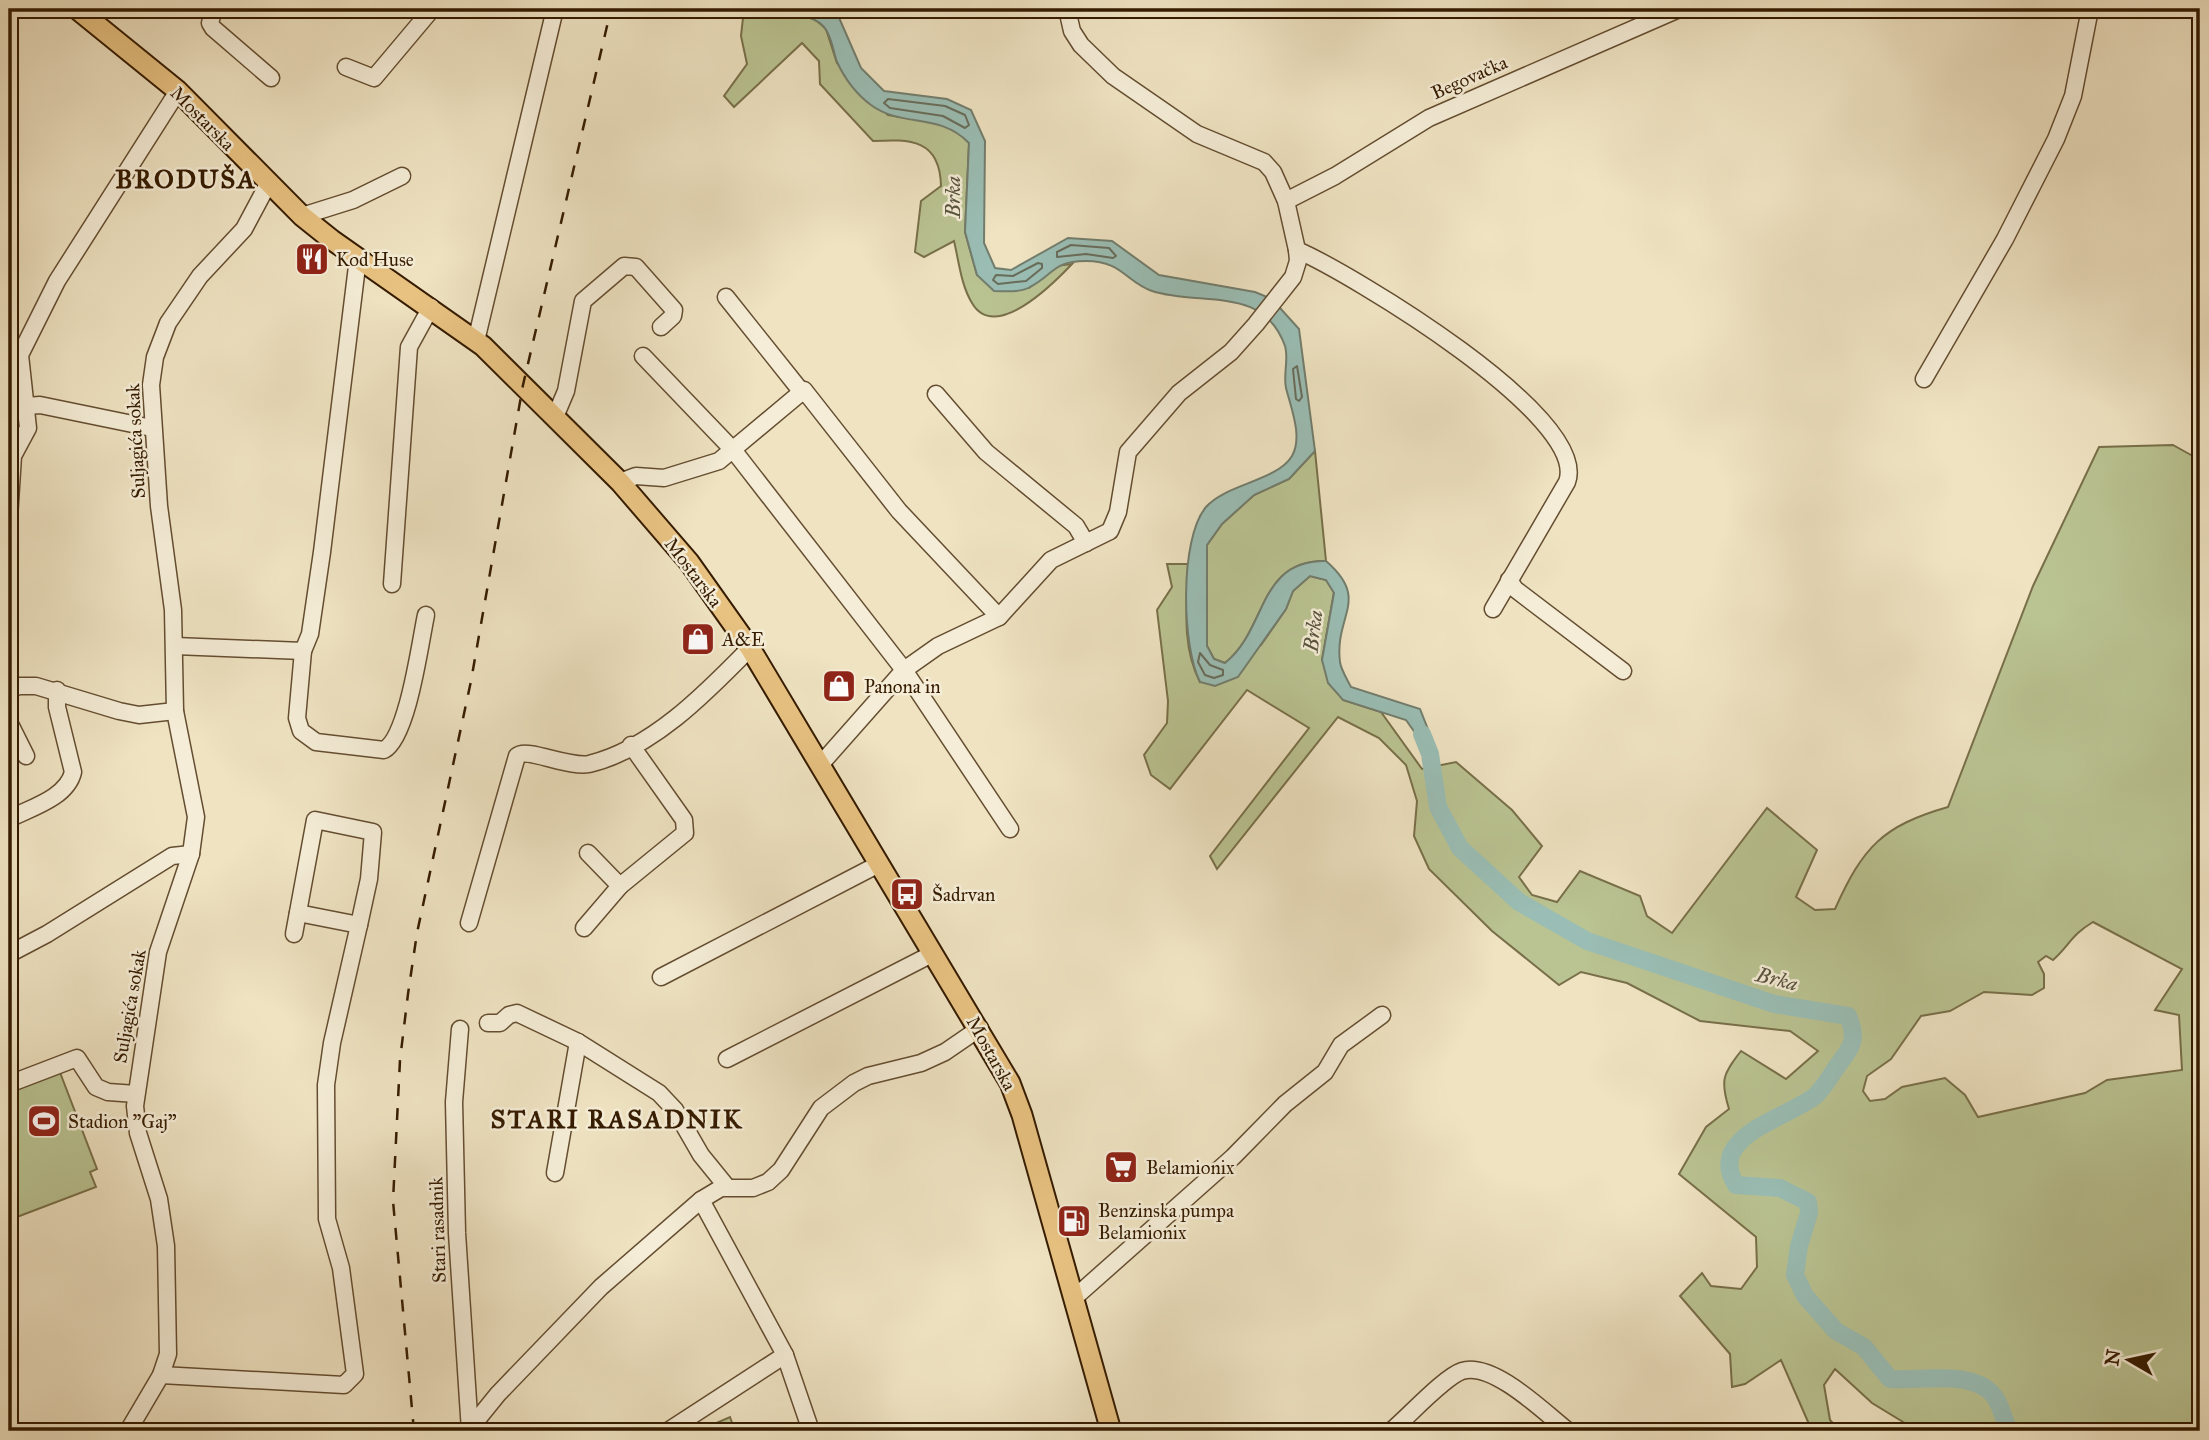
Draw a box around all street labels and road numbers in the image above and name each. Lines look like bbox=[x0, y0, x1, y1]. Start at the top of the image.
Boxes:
street label: Begovačka bbox=[1428, 50, 1512, 105]
street label: Mostarska bbox=[166, 81, 240, 156]
street label: Suljagića sokak bbox=[121, 383, 151, 499]
street label: Mostarska bbox=[660, 533, 728, 613]
street label: Suljagića sokak bbox=[108, 947, 152, 1065]
street label: Mostarska bbox=[962, 1012, 1022, 1095]
street label: Stari rasadnik bbox=[424, 1176, 451, 1283]

